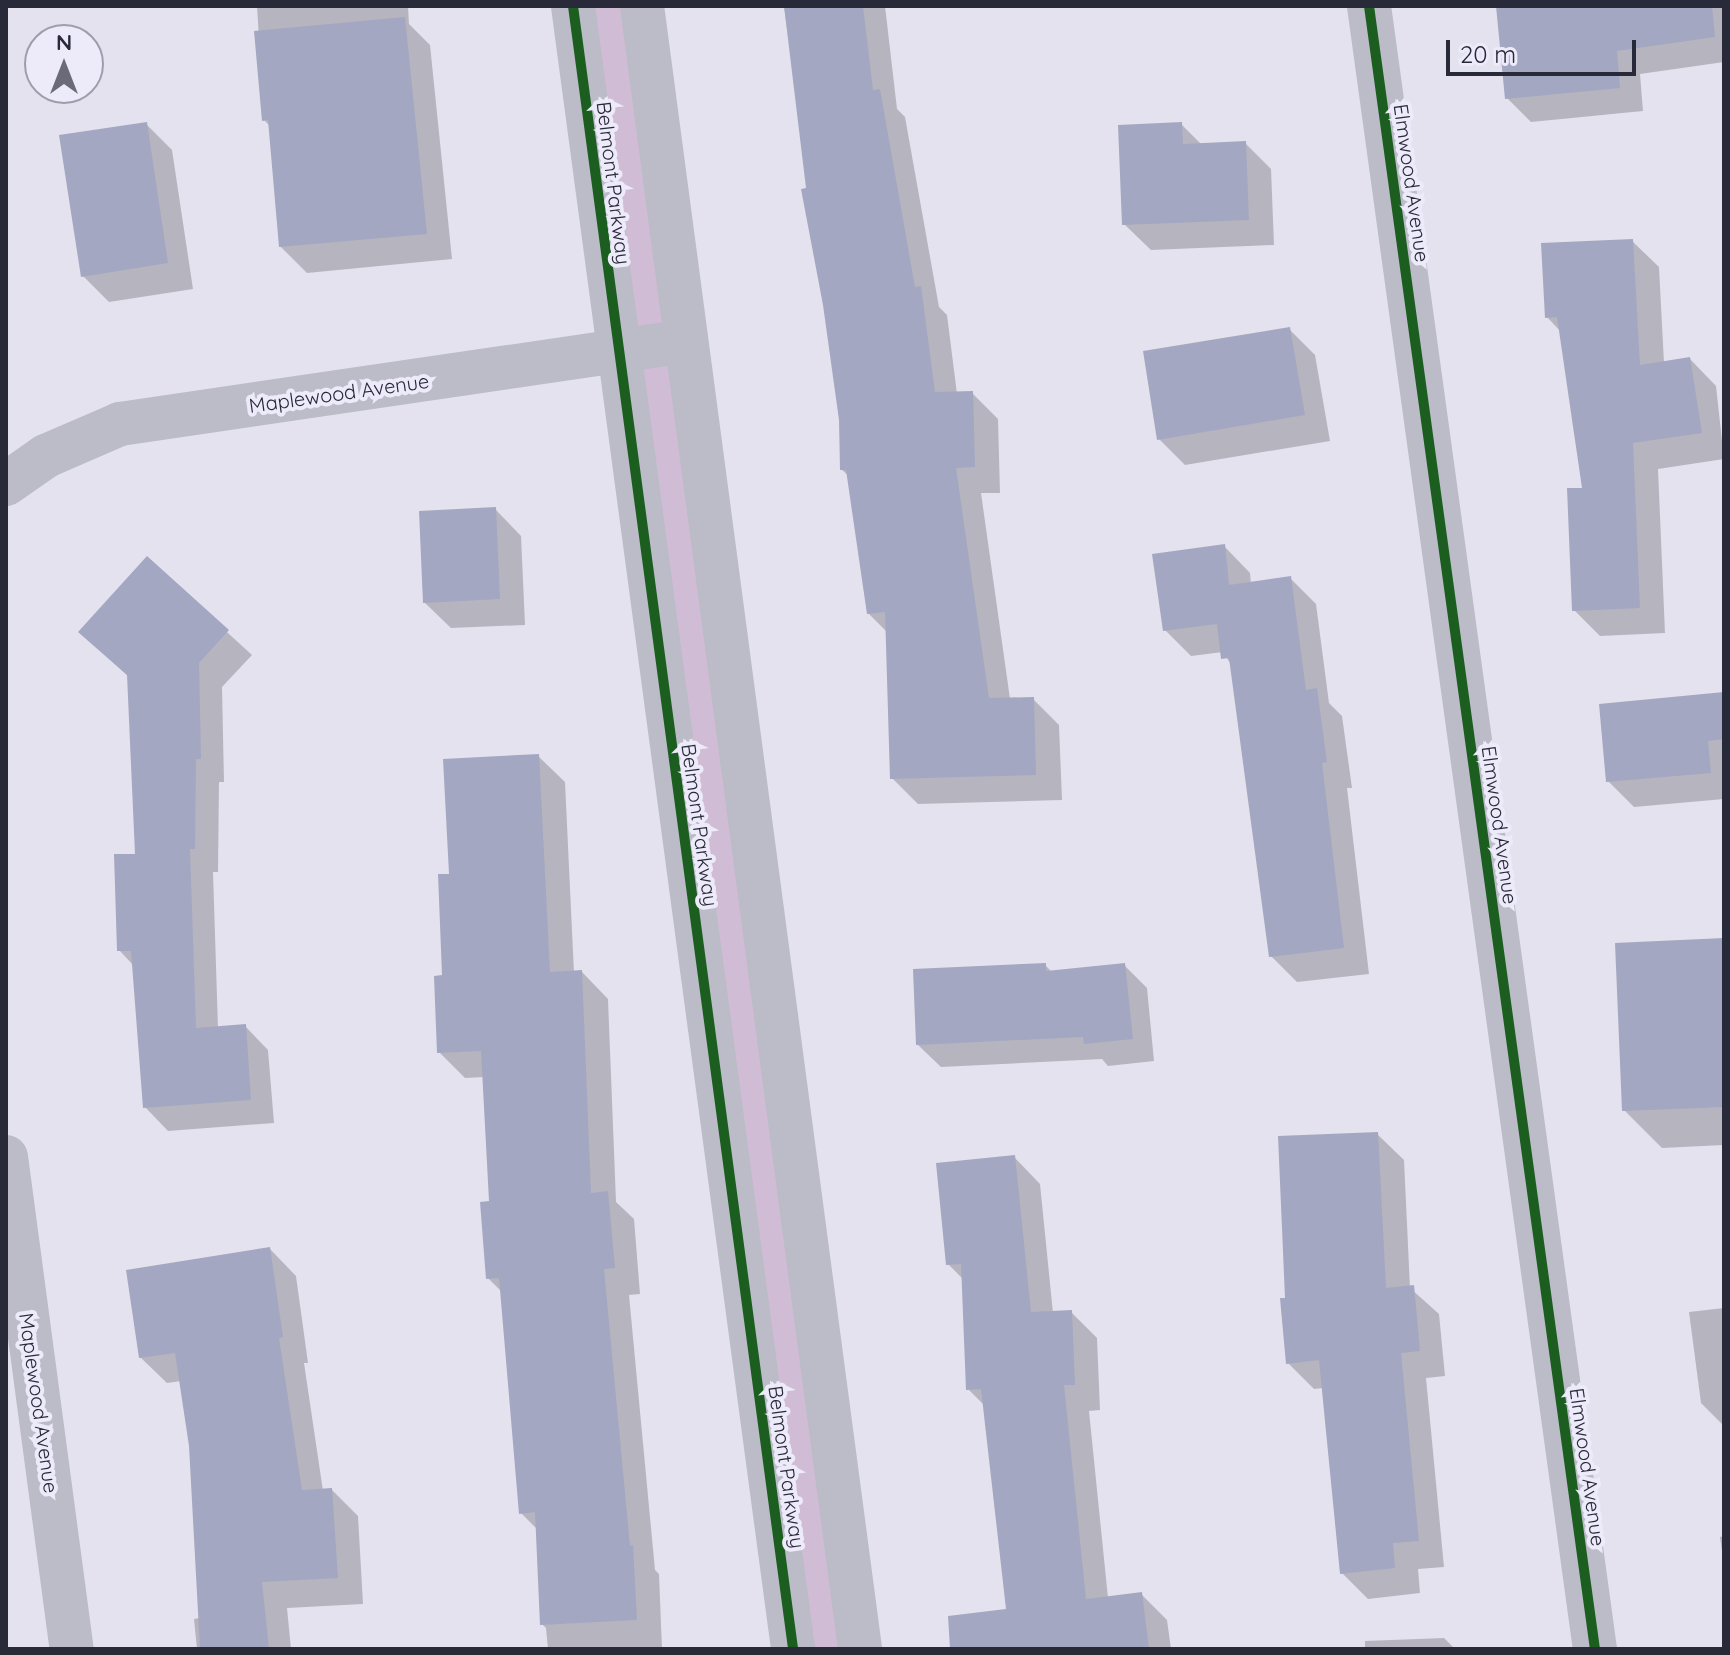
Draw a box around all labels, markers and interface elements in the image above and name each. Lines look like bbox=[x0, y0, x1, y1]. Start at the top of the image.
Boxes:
north arrow bbox=[24, 24, 104, 104]
scale bar bbox=[1450, 24, 1640, 74]
text: N bbox=[56, 28, 72, 56]
text: 20 m bbox=[1460, 39, 1516, 69]
street label: Belmont Parkway bbox=[592, 100, 636, 266]
street label: Elmwood Avenue bbox=[1389, 102, 1435, 264]
street label: Maplewood Avenue bbox=[247, 368, 431, 418]
street label: Belmont Parkway bbox=[677, 742, 723, 908]
street label: Elmwood Avenue bbox=[1477, 744, 1523, 906]
street label: Maplewood Avenue bbox=[14, 1311, 64, 1495]
street label: Belmont Parkway bbox=[764, 1384, 810, 1550]
street label: Elmwood Avenue bbox=[1565, 1386, 1611, 1548]

